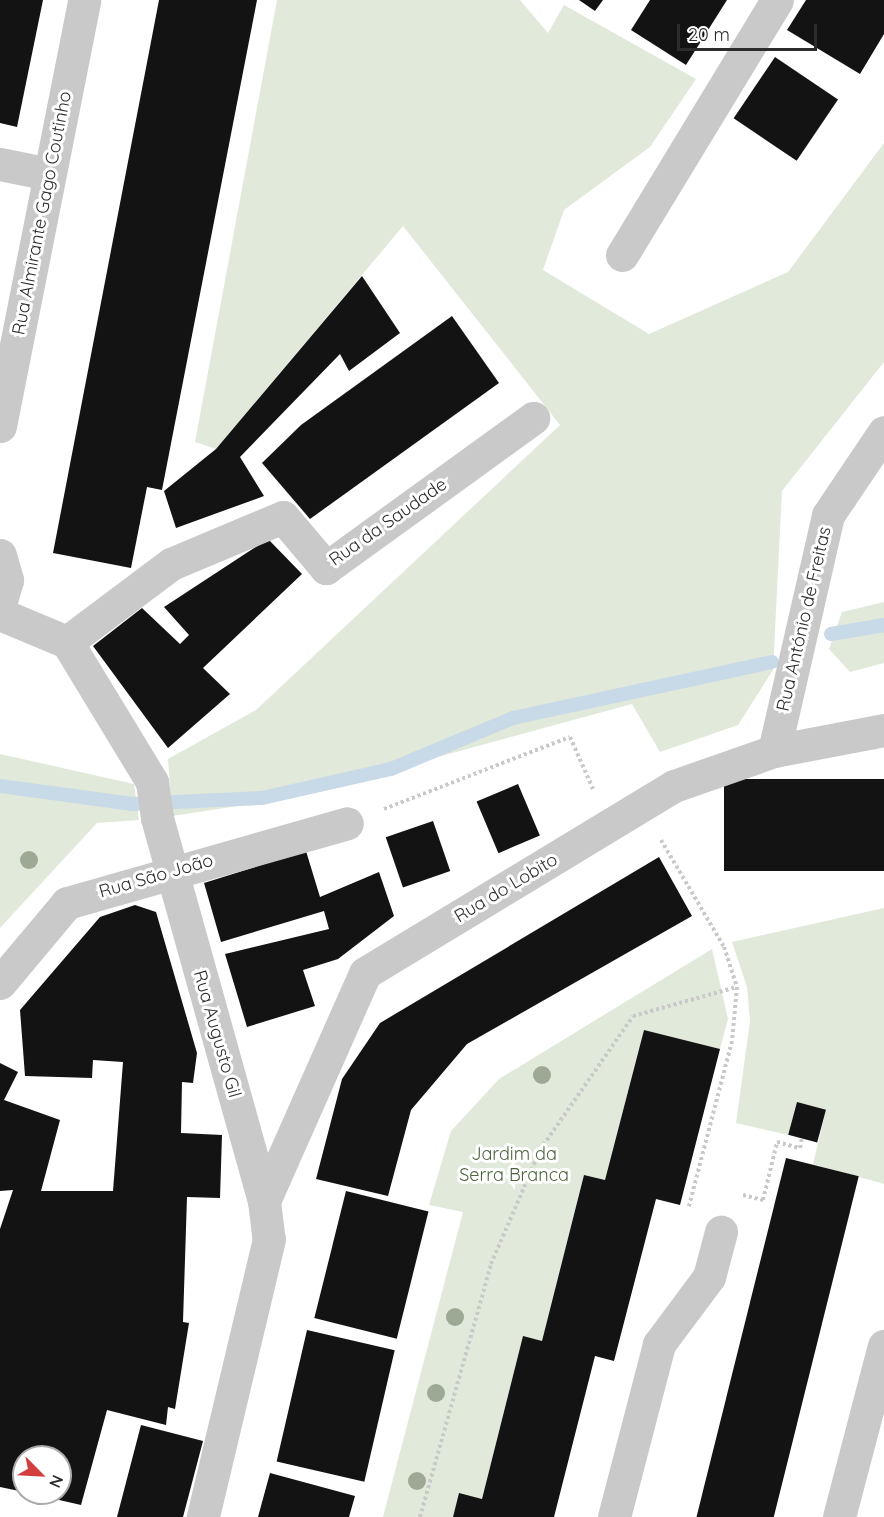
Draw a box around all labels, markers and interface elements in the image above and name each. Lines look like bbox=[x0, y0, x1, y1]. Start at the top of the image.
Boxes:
scale bar bbox=[680, 12, 820, 50]
text: 20 m bbox=[688, 23, 730, 46]
street label: Rua Almirante Gago Coutinho bbox=[8, 89, 76, 337]
street label: Rua da Saudade bbox=[325, 473, 451, 571]
street label: Rua António de Freitas bbox=[772, 524, 836, 714]
street label: Rua São João bbox=[96, 849, 216, 903]
street label: Rua do Lobito bbox=[450, 849, 562, 927]
street label: Rua Augusto Gil bbox=[188, 968, 246, 1100]
park label: Jardim da Serra Branca bbox=[459, 1144, 569, 1186]
north arrow bbox=[12, 1445, 72, 1505]
text: N bbox=[45, 1472, 68, 1491]

